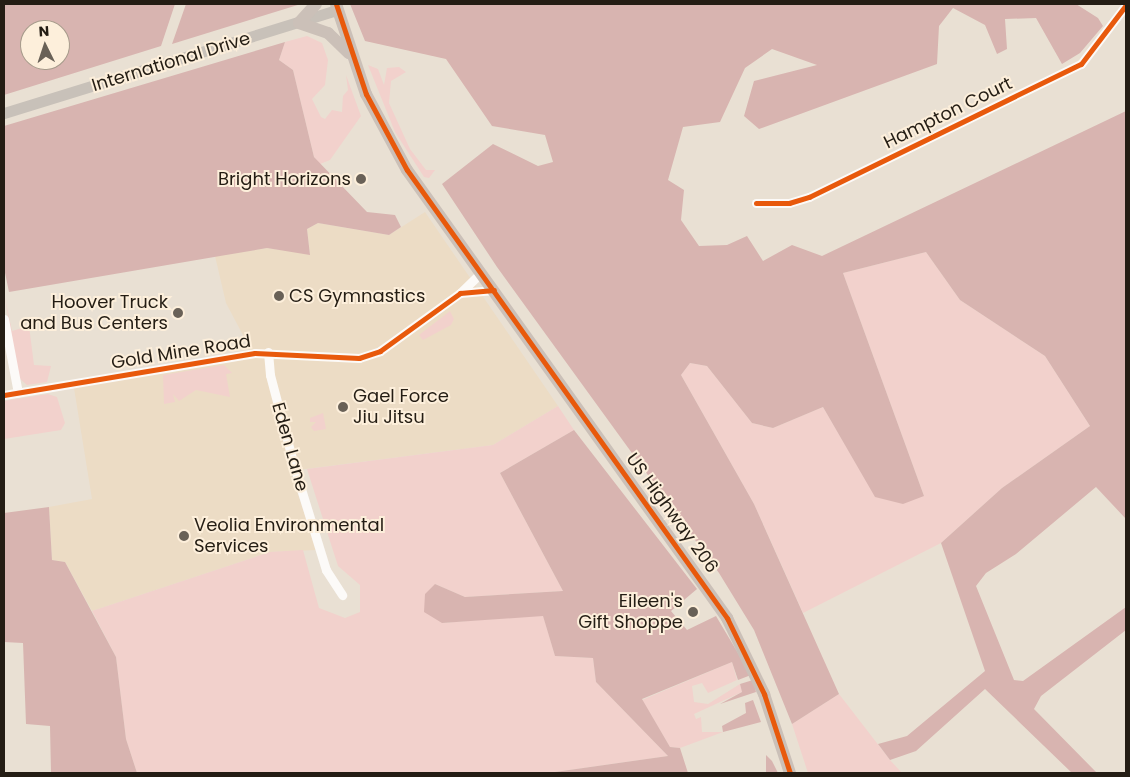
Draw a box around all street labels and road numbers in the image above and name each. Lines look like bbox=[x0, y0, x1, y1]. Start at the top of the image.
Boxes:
street label: International Drive bbox=[89, 28, 253, 96]
street label: Hampton Court bbox=[880, 73, 1016, 153]
street label: Gold Mine Road bbox=[110, 330, 252, 374]
street label: Eden Lane bbox=[267, 400, 313, 494]
street label: US Highway 206 bbox=[621, 449, 723, 577]

